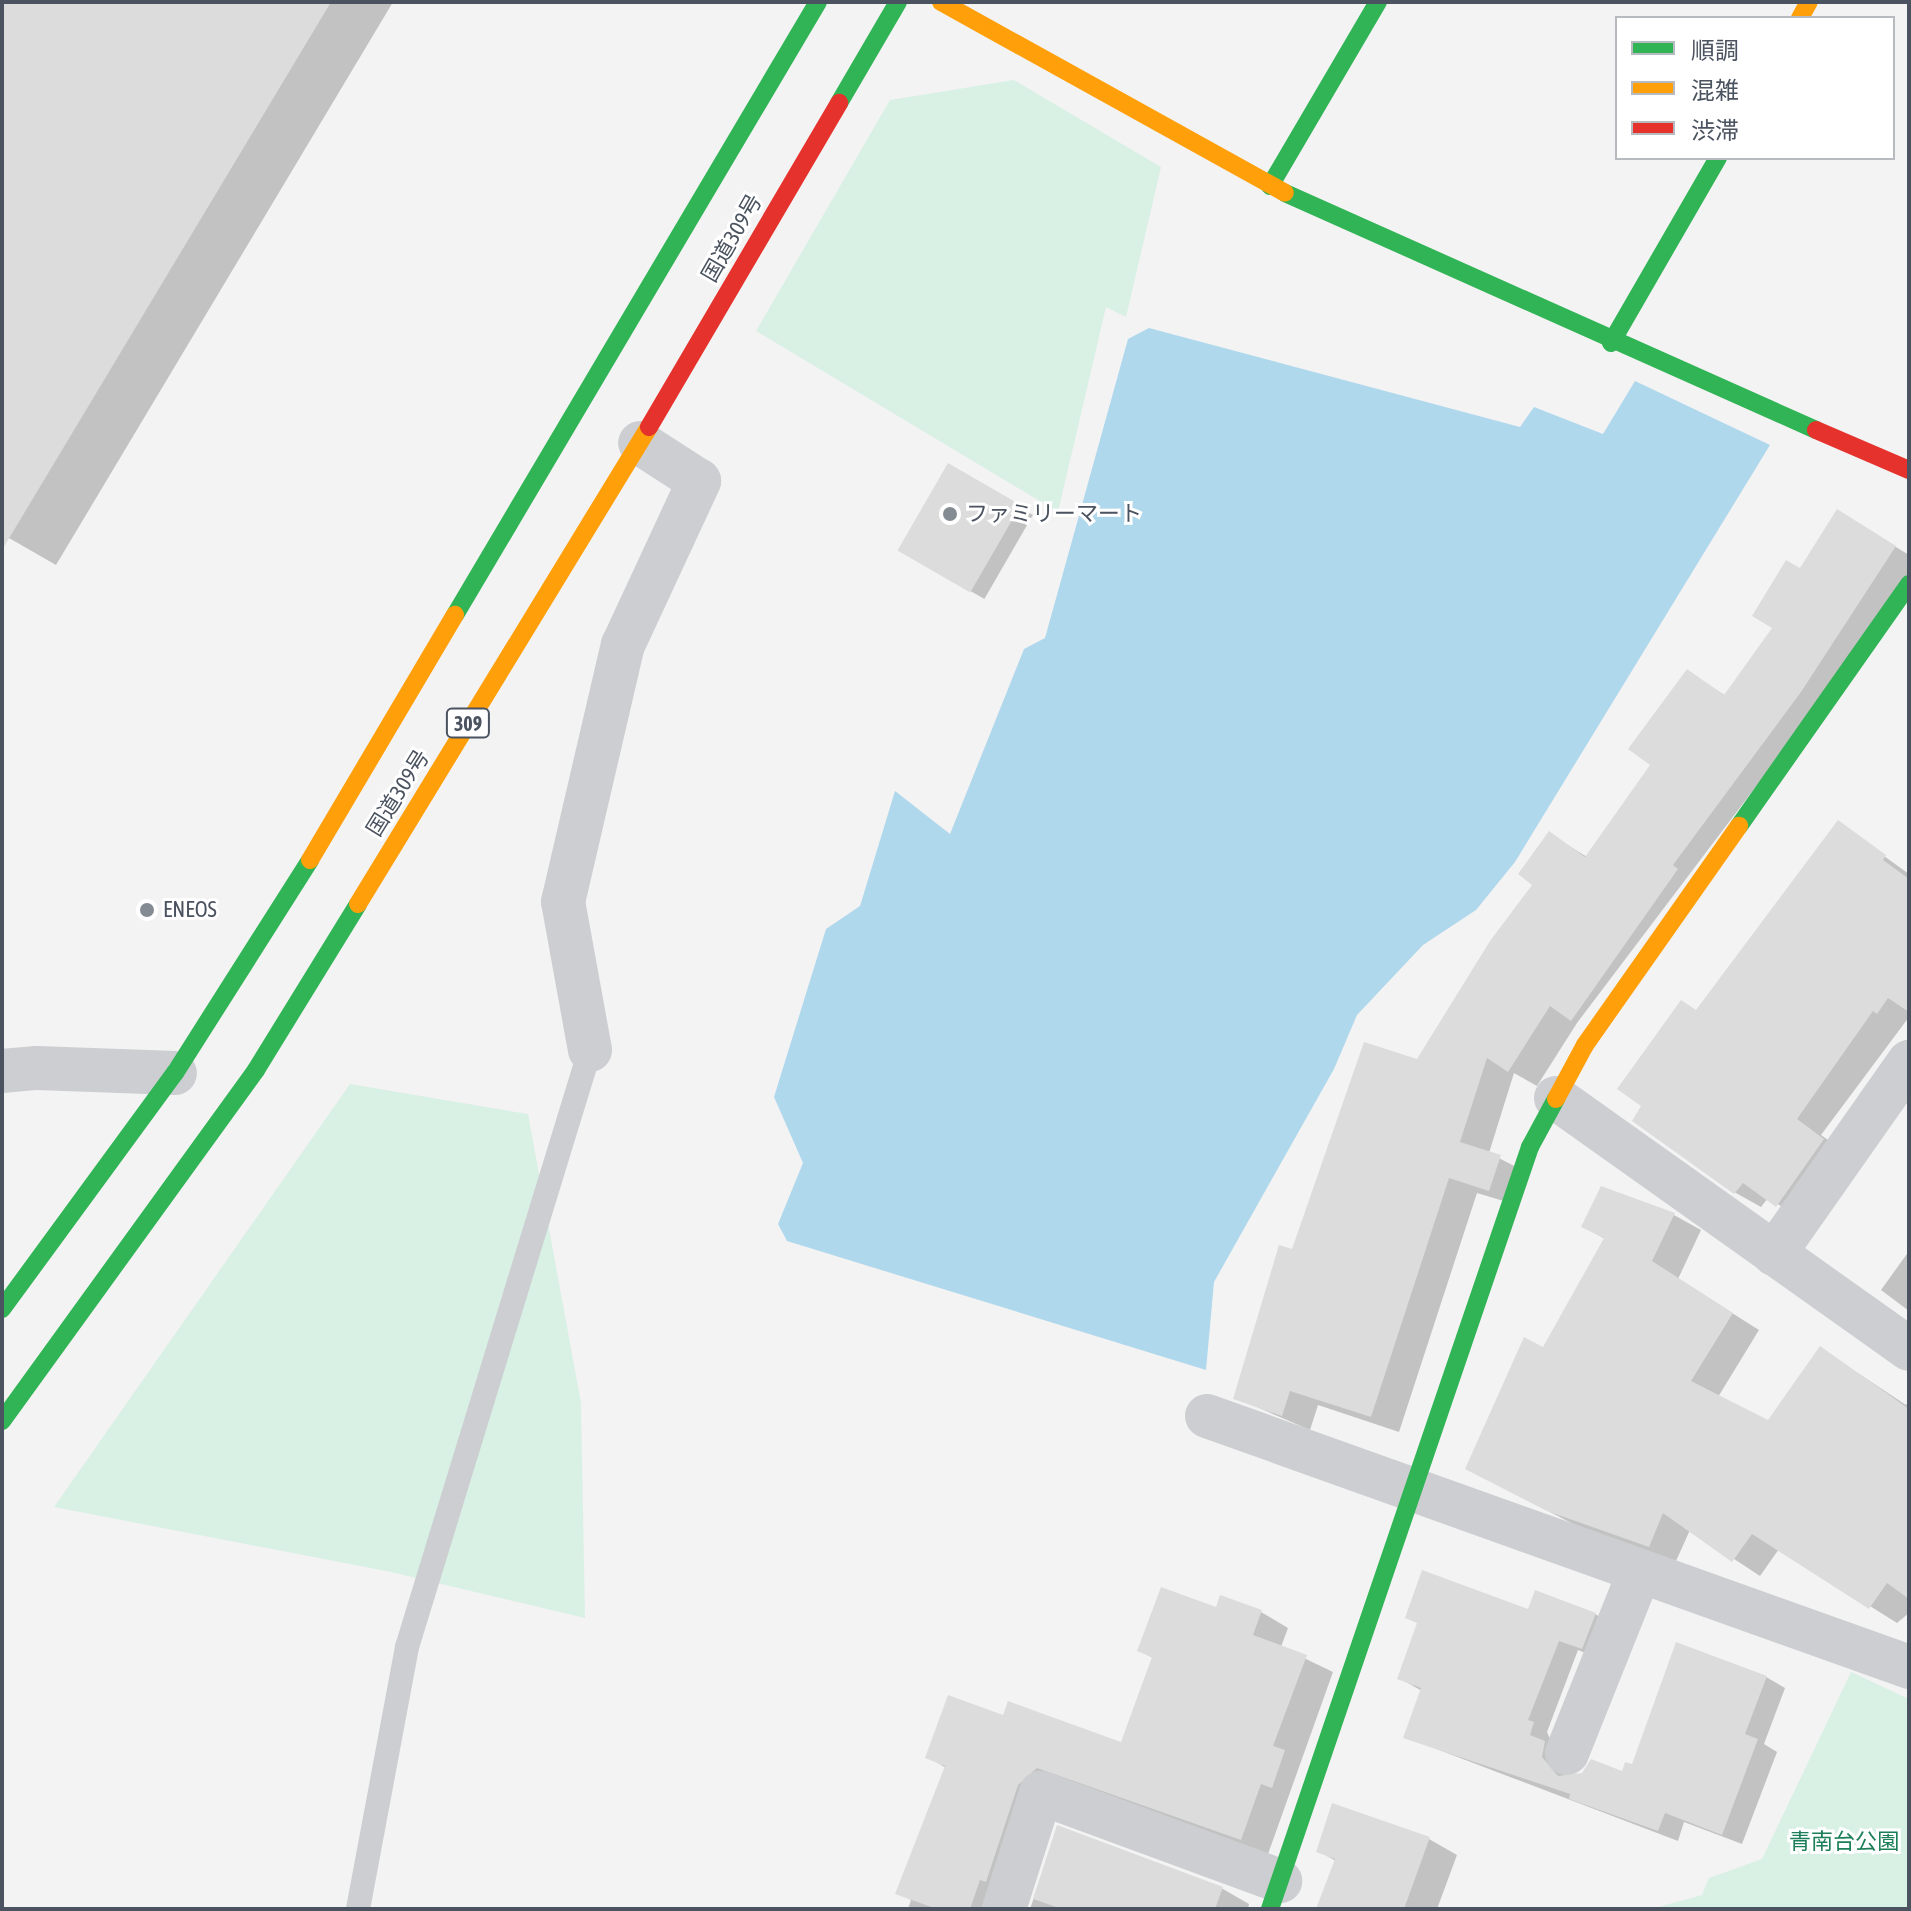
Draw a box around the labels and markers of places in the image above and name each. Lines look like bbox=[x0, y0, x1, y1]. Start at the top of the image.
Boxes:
place label: ファミリーマート bbox=[966, 501, 1142, 527]
marker: ファミリーマート bbox=[941, 505, 959, 523]
place label: ENEOS bbox=[163, 897, 217, 923]
marker: ENEOS bbox=[138, 901, 156, 919]

